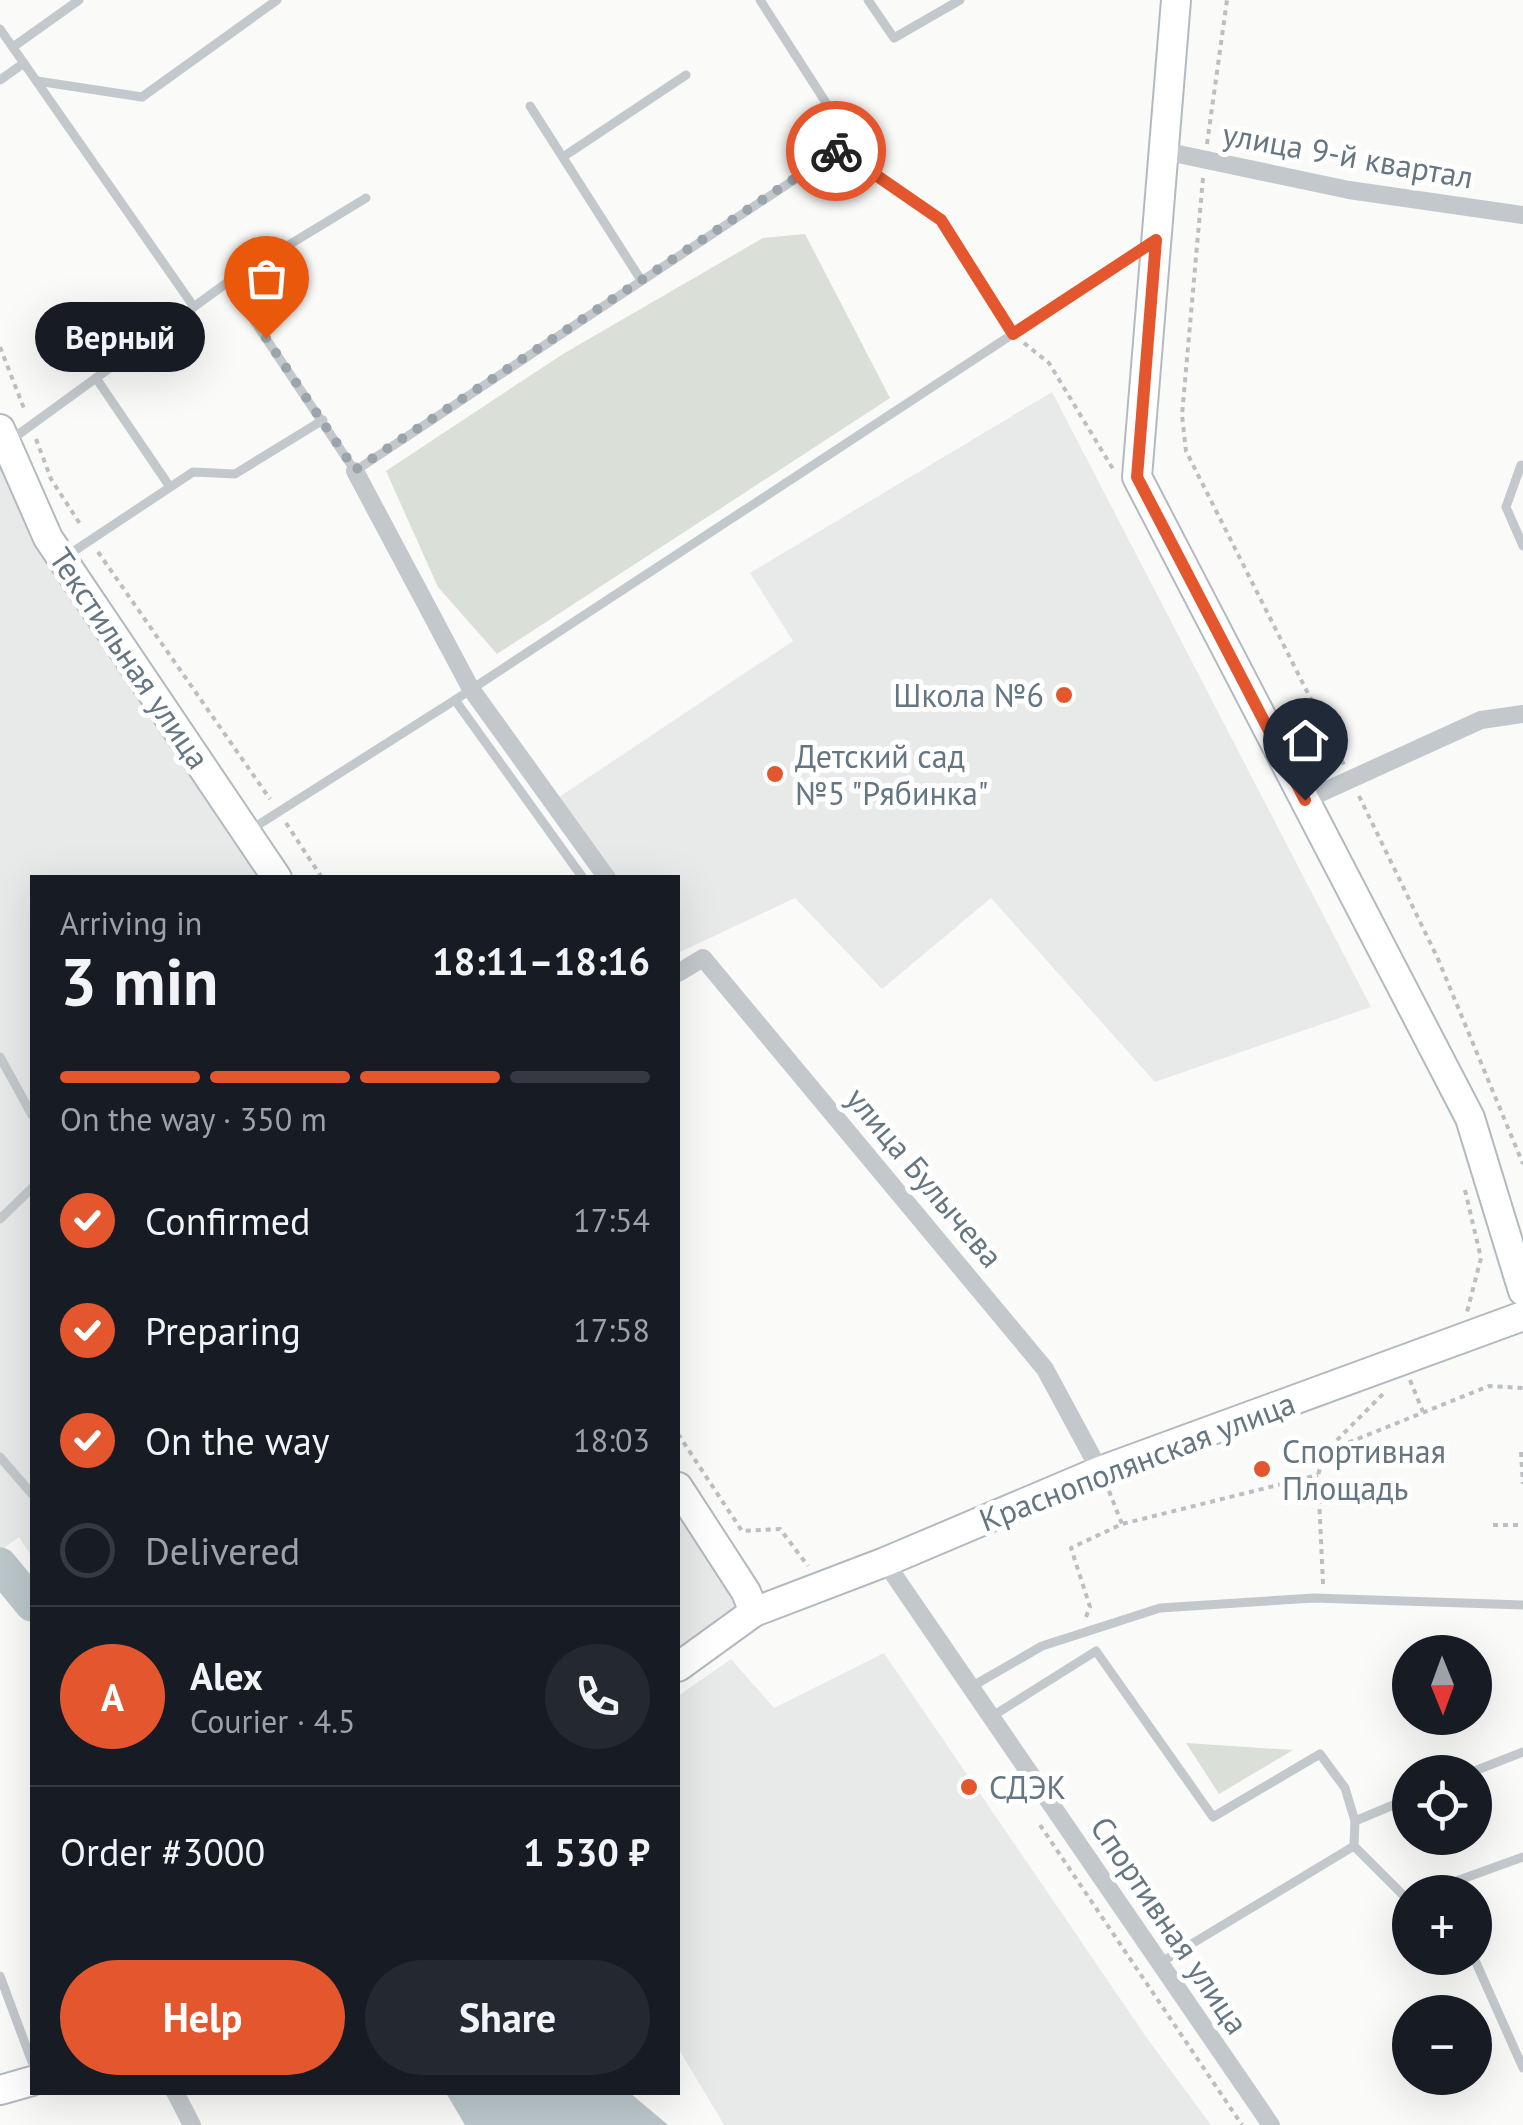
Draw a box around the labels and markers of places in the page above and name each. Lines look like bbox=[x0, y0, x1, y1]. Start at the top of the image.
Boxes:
pin bbox=[224, 236, 309, 339]
callout: Верный bbox=[36, 303, 206, 373]
place label: Школа №6 bbox=[893, 674, 1044, 716]
marker: Школа №6 bbox=[1053, 684, 1075, 706]
pin bbox=[1263, 698, 1348, 801]
place label: Детский сад №5 "Рябинка" bbox=[795, 735, 989, 814]
marker: Детский сад №5 "Рябинка" bbox=[764, 763, 786, 785]
place label: Спортивная Площадь bbox=[1282, 1430, 1446, 1509]
marker: Спортивная Площадь bbox=[1251, 1458, 1273, 1480]
place label: СДЭК bbox=[989, 1766, 1066, 1808]
marker: СДЭК bbox=[958, 1776, 980, 1798]

